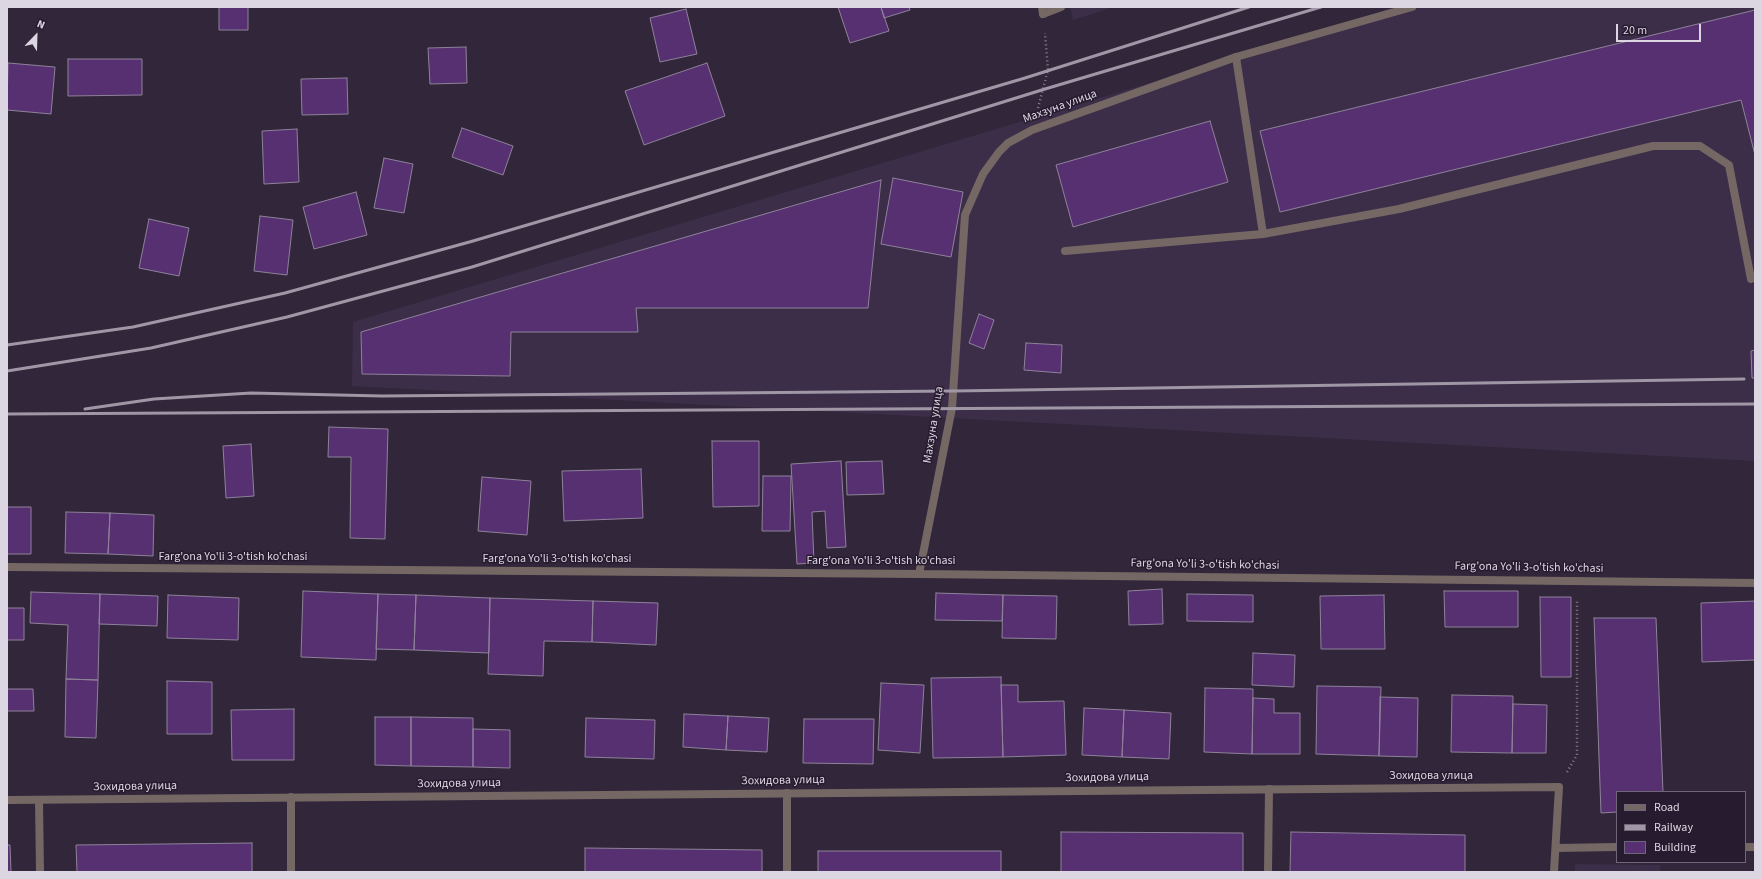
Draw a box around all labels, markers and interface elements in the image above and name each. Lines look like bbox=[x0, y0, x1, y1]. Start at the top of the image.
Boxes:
north arrow bbox=[16, 16, 56, 56]
text: N bbox=[35, 16, 47, 33]
scale bar bbox=[1618, 16, 1703, 42]
text: 20 m bbox=[1623, 22, 1647, 39]
street label: Махзуна улица bbox=[1021, 87, 1099, 127]
street label: Махзуна улица bbox=[921, 385, 947, 465]
street label: Farg'ona Yo'li 3-o'tish ko'chasi bbox=[159, 550, 307, 564]
street label: Farg'ona Yo'li 3-o'tish ko'chasi bbox=[483, 552, 631, 566]
street label: Farg'ona Yo'li 3-o'tish ko'chasi bbox=[807, 554, 955, 568]
street label: Farg'ona Yo'li 3-o'tish ko'chasi bbox=[1130, 557, 1280, 573]
street label: Farg'ona Yo'li 3-o'tish ko'chasi bbox=[1454, 560, 1604, 576]
street label: Зохидова улица bbox=[1389, 769, 1473, 783]
street label: Зохидова улица bbox=[1065, 770, 1149, 786]
street label: Зохидова улица bbox=[741, 773, 825, 789]
street label: Зохидова улица bbox=[417, 776, 501, 792]
street label: Зохидова улица bbox=[93, 779, 177, 795]
legend bbox=[1616, 791, 1746, 863]
text: Road bbox=[1654, 799, 1680, 816]
text: Railway bbox=[1654, 819, 1693, 836]
text: Building bbox=[1654, 839, 1696, 856]

